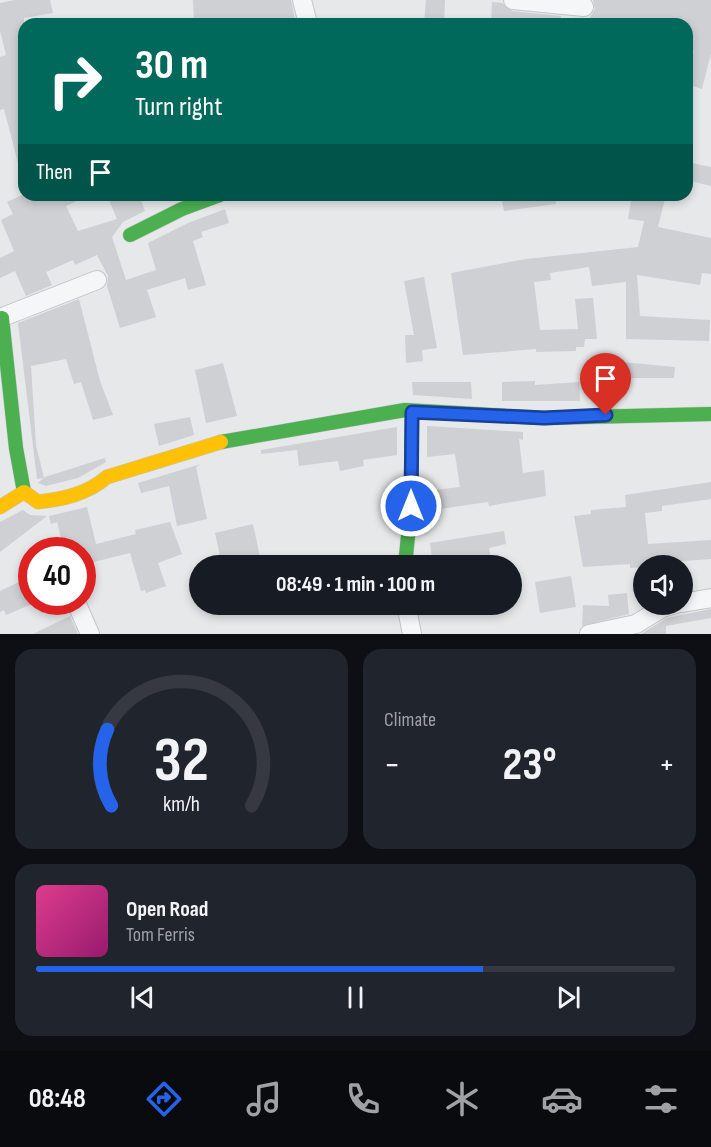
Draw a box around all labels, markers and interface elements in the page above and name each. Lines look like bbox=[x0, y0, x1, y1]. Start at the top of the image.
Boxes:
text: 30 m bbox=[135, 40, 208, 91]
icon: right bbox=[36, 42, 114, 120]
text: Turn right bbox=[135, 91, 222, 123]
icon: arrive bbox=[84, 156, 117, 189]
text: Then bbox=[36, 159, 72, 186]
pin bbox=[580, 353, 631, 415]
icon: arrive bbox=[589, 362, 622, 395]
position arrow bbox=[379, 474, 443, 538]
speed limit sign: 40 bbox=[18, 537, 96, 615]
map controls bbox=[633, 555, 693, 615]
button: sound bbox=[633, 555, 693, 615]
text: 08:49 · 1 min · 100 m bbox=[276, 571, 435, 598]
text: Climate bbox=[384, 708, 436, 732]
text: 32 bbox=[154, 724, 209, 799]
text: 23° bbox=[502, 738, 557, 793]
text: − bbox=[384, 745, 400, 785]
text: + bbox=[659, 745, 675, 785]
text: km/h bbox=[163, 792, 200, 817]
text: Open Road bbox=[126, 896, 208, 923]
text: Tom Ferris bbox=[126, 923, 195, 947]
icon: previous bbox=[126, 981, 159, 1014]
icon: pause bbox=[339, 981, 372, 1014]
icon: next bbox=[552, 981, 585, 1014]
icon: directions bbox=[143, 1078, 185, 1120]
icon: music bbox=[243, 1078, 285, 1120]
icon: phone bbox=[342, 1078, 384, 1120]
icon: climate bbox=[441, 1078, 483, 1120]
icon: car bbox=[541, 1078, 583, 1120]
icon: filters bbox=[640, 1078, 682, 1120]
text: 08:48 bbox=[29, 1083, 86, 1115]

